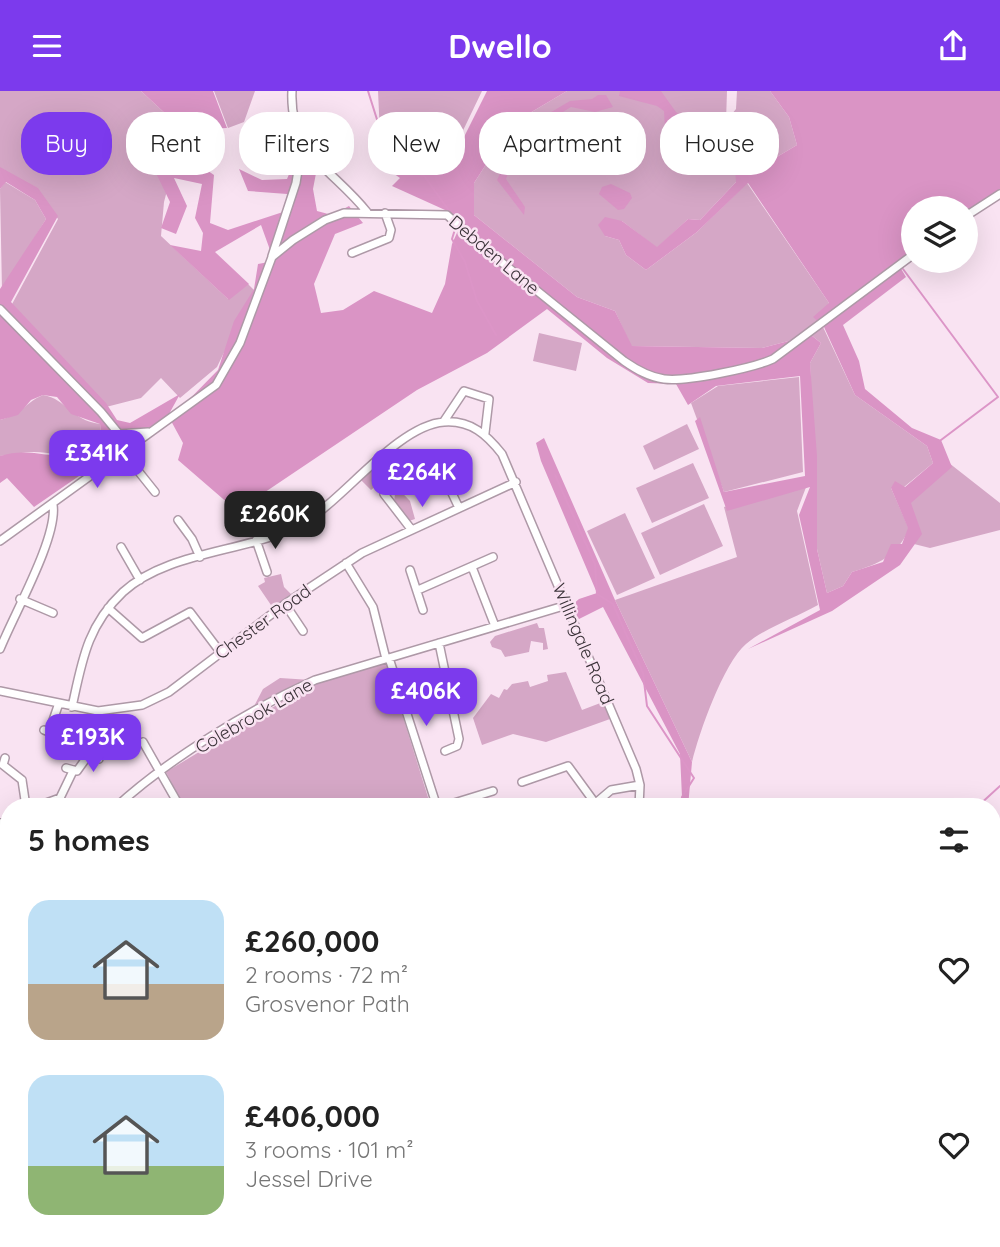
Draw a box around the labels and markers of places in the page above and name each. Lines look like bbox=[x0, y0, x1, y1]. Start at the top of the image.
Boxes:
pin: £341K bbox=[48, 431, 146, 490]
pin: £264K bbox=[373, 449, 471, 509]
pin: £260K bbox=[226, 491, 324, 551]
pin: £406K bbox=[377, 669, 475, 728]
pin: £193K bbox=[44, 715, 142, 774]

